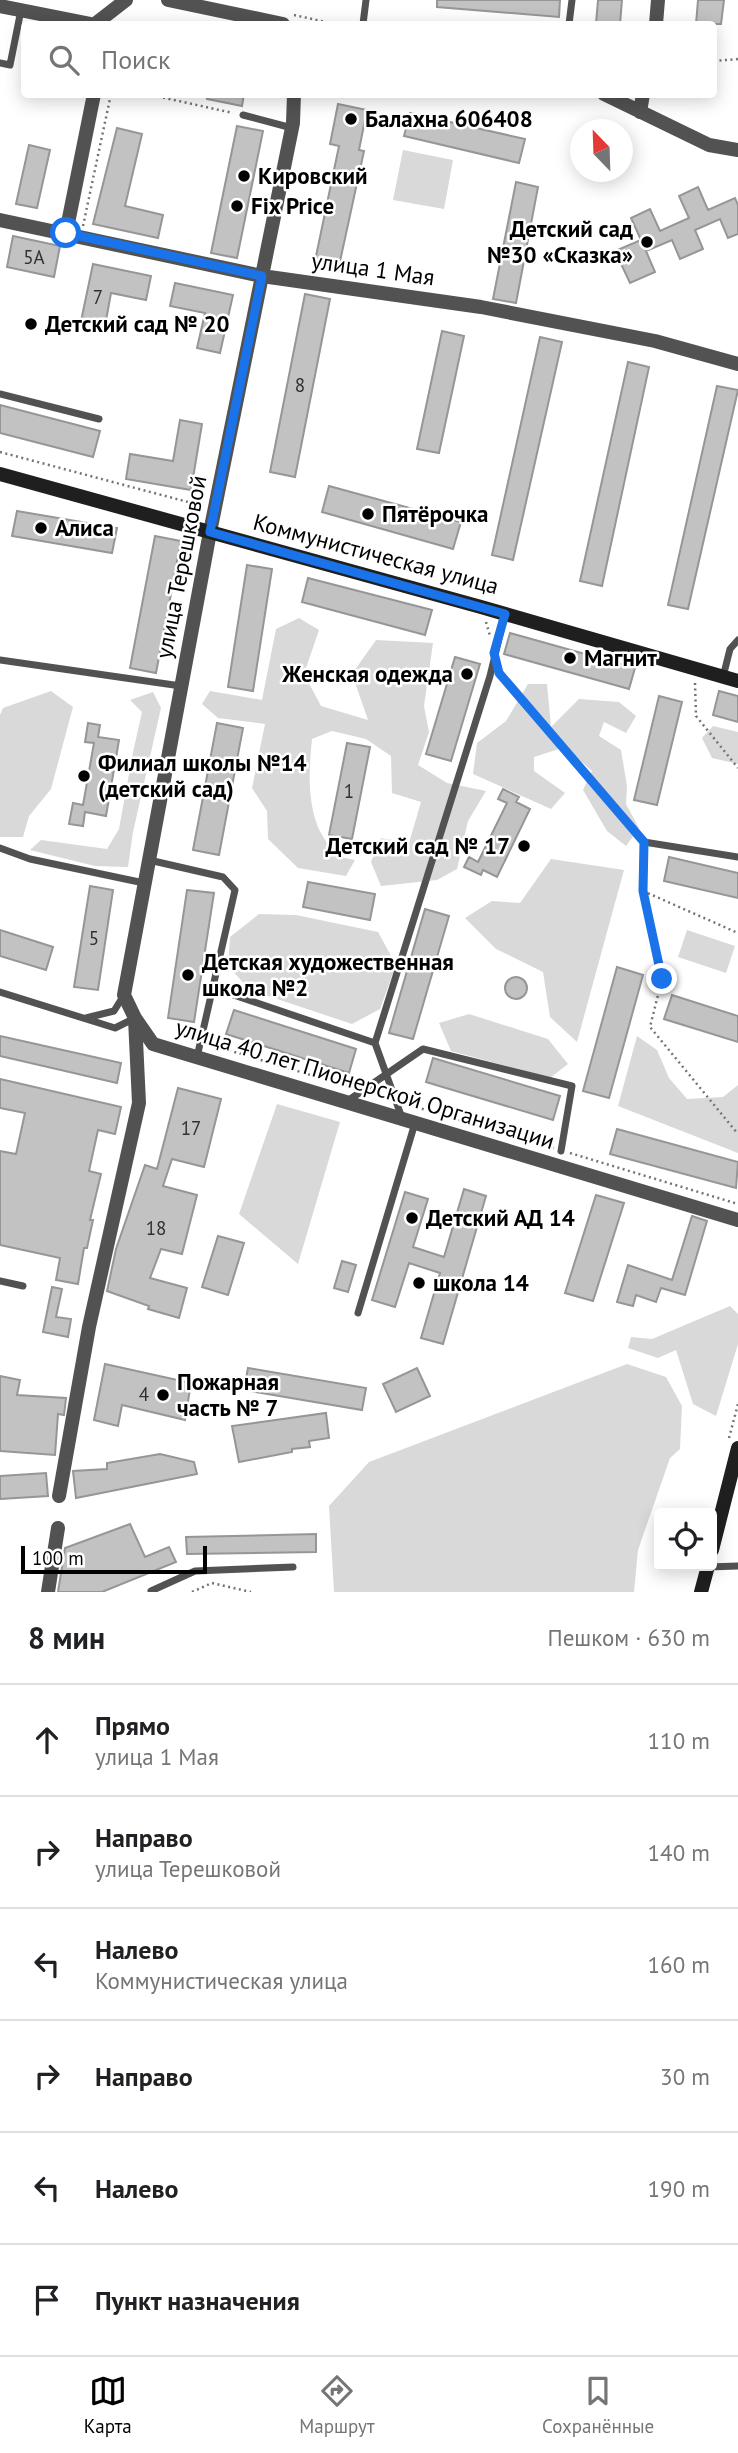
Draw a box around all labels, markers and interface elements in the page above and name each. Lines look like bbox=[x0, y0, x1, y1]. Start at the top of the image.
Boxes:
search box bbox=[21, 21, 717, 98]
icon: search bbox=[45, 41, 83, 79]
text: Поиск bbox=[101, 43, 170, 76]
place label: Балахна 606408 bbox=[365, 104, 533, 133]
marker: Балахна 606408 bbox=[343, 111, 359, 127]
north arrow bbox=[570, 119, 633, 182]
place label: Кировский bbox=[258, 161, 367, 190]
marker: Кировский bbox=[236, 168, 252, 184]
place label: Fix Price bbox=[251, 191, 334, 220]
marker: Fix Price bbox=[229, 198, 245, 214]
place label: Детский сад №30 «Сказка» bbox=[487, 214, 633, 269]
route start bbox=[50, 217, 81, 248]
marker: Детский сад №30 «Сказка» bbox=[639, 234, 655, 250]
house number: 5А bbox=[23, 245, 45, 269]
street label: улица 1 Мая bbox=[310, 246, 436, 291]
house number: 7 bbox=[93, 285, 103, 309]
place label: Детский сад № 20 bbox=[45, 309, 229, 338]
marker: Детский сад № 20 bbox=[23, 316, 39, 332]
house number: 8 bbox=[295, 373, 305, 397]
street label: улица Терешковой bbox=[149, 473, 212, 661]
place label: Пятёрочка bbox=[382, 499, 488, 528]
marker: Пятёрочка bbox=[360, 506, 376, 522]
street label: Коммунистическая улица bbox=[250, 507, 502, 600]
place label: Алиса bbox=[55, 513, 114, 542]
marker: Алиса bbox=[33, 520, 49, 536]
place label: Магнит bbox=[584, 643, 657, 672]
marker: Магнит bbox=[562, 650, 578, 666]
place label: Женская одежда bbox=[281, 659, 453, 688]
marker: Женская одежда bbox=[459, 666, 475, 682]
place label: Филиал школы №14 (детский сад) bbox=[98, 748, 307, 803]
marker: Филиал школы №14 (детский сад) bbox=[76, 768, 92, 784]
house number: 1 bbox=[344, 779, 354, 803]
place label: Детский сад № 17 bbox=[326, 831, 510, 860]
marker: Детский сад № 17 bbox=[516, 838, 532, 854]
house number: 5 bbox=[89, 926, 99, 950]
place label: Детская художественная школа №2 bbox=[202, 947, 454, 1002]
route end bbox=[646, 963, 677, 994]
marker: Детская художественная школа №2 bbox=[180, 967, 196, 983]
street label: улица 40 лет Пионерской Организации bbox=[172, 1012, 558, 1155]
house number: 17 bbox=[181, 1116, 201, 1140]
place label: Детский АД 14 bbox=[426, 1203, 575, 1232]
marker: Детский АД 14 bbox=[404, 1210, 420, 1226]
house number: 18 bbox=[146, 1216, 166, 1240]
place label: школа 14 bbox=[433, 1268, 529, 1297]
marker: школа 14 bbox=[411, 1275, 427, 1291]
place label: Пожарная часть № 7 bbox=[177, 1367, 279, 1422]
house number: 4 bbox=[139, 1382, 149, 1406]
marker: Пожарная часть № 7 bbox=[155, 1387, 171, 1403]
map controls bbox=[654, 1508, 717, 1571]
button: locate bbox=[654, 1508, 717, 1571]
scale bar bbox=[21, 1543, 206, 1575]
text: 100 m bbox=[32, 1546, 84, 1570]
text: 8 мин bbox=[28, 1618, 105, 1657]
text: Пешком · 630 m bbox=[547, 1623, 710, 1652]
text: Прямо bbox=[95, 1709, 170, 1742]
icon: ahead bbox=[28, 1721, 66, 1759]
text: 110 m bbox=[648, 1726, 710, 1755]
text: улица 1 Мая bbox=[95, 1742, 219, 1771]
text: Направо bbox=[95, 1821, 193, 1854]
icon: right bbox=[28, 1833, 66, 1871]
text: 140 m bbox=[648, 1838, 710, 1867]
text: улица Терешковой bbox=[95, 1854, 281, 1883]
text: Налево bbox=[95, 1933, 179, 1966]
icon: left bbox=[28, 1945, 66, 1983]
text: 160 m bbox=[648, 1950, 710, 1979]
text: Коммунистическая улица bbox=[95, 1966, 348, 1995]
icon: right bbox=[28, 2057, 66, 2095]
text: Направо bbox=[95, 2060, 193, 2093]
text: 30 m bbox=[660, 2062, 710, 2091]
icon: left bbox=[28, 2169, 66, 2207]
text: Налево bbox=[95, 2172, 179, 2205]
text: 190 m bbox=[648, 2174, 710, 2203]
icon: arrive bbox=[28, 2281, 66, 2319]
text: Пункт назначения bbox=[95, 2284, 300, 2317]
tab: Карта bbox=[84, 2372, 132, 2438]
tab: Маршрут bbox=[299, 2372, 375, 2438]
tab: Сохранённые bbox=[542, 2372, 654, 2438]

